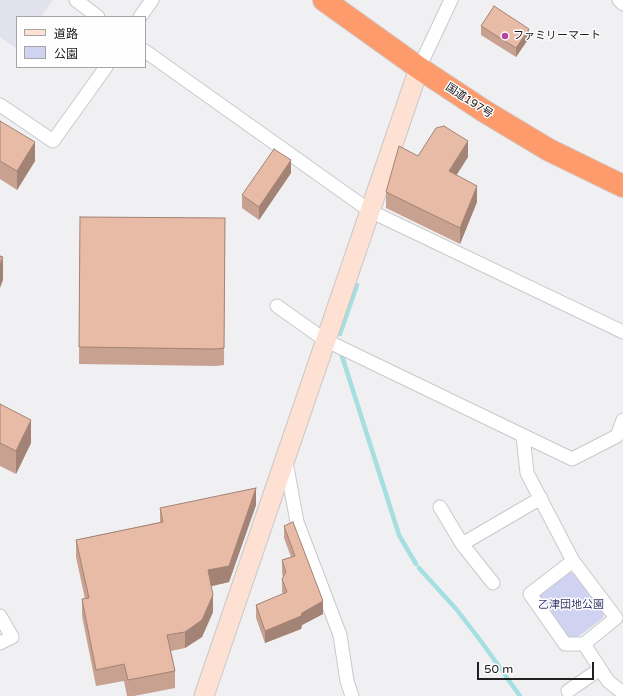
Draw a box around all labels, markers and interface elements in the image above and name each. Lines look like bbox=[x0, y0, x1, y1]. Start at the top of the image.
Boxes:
legend bbox=[16, 16, 146, 68]
text: 道路 bbox=[54, 27, 78, 41]
place label: ファミリーマート bbox=[513, 29, 601, 43]
marker: ファミリーマート bbox=[500, 31, 510, 41]
text: 公園 bbox=[54, 47, 78, 61]
street label: 国道197号 bbox=[443, 81, 495, 121]
park label: 乙津団地公園 bbox=[538, 598, 604, 612]
scale bar bbox=[479, 654, 596, 680]
text: 50 m bbox=[484, 662, 513, 676]

